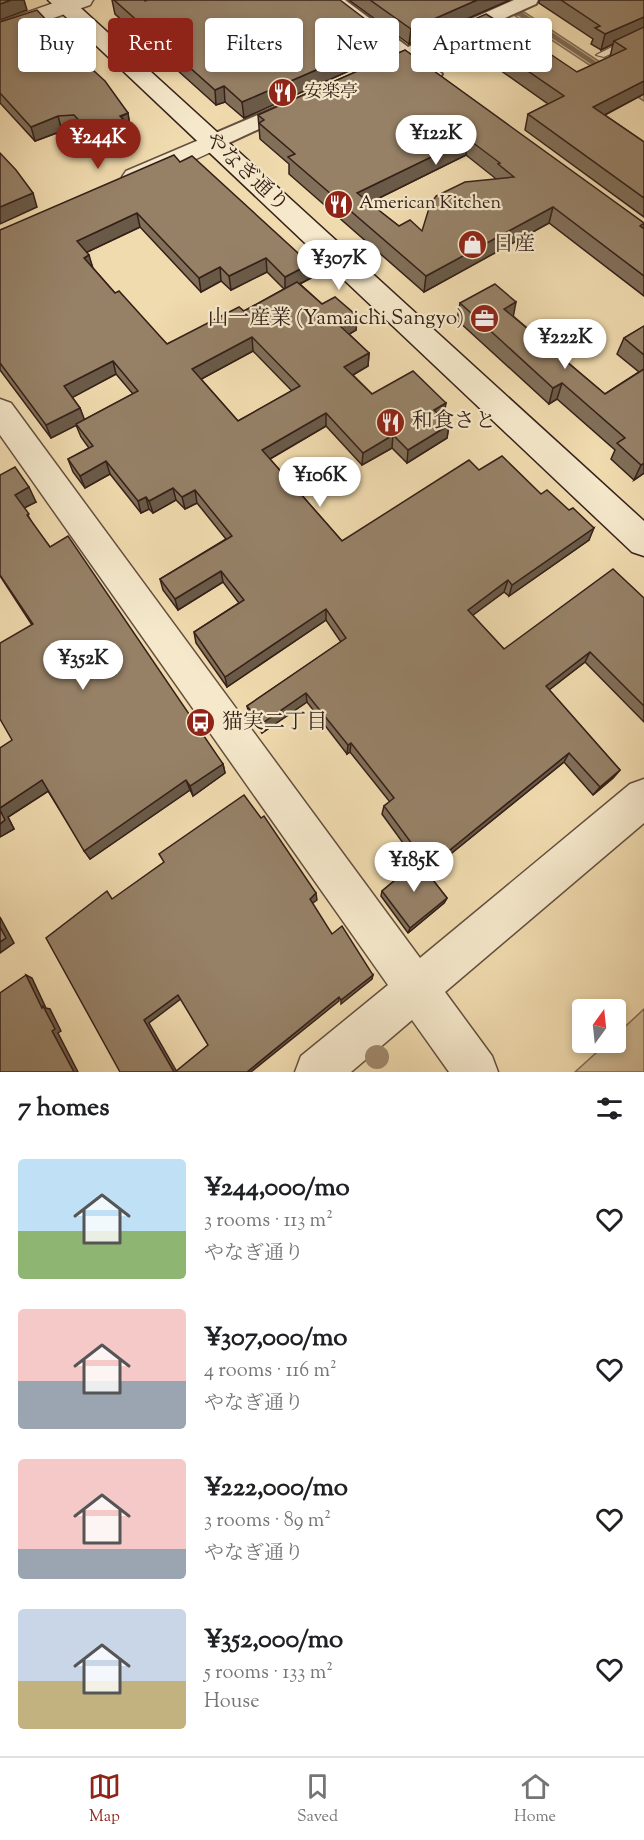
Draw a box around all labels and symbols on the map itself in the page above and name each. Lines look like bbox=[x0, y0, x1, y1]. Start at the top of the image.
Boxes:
restaurant icon: 安楽亭 bbox=[267, 77, 299, 109]
place label: 安楽亭 bbox=[304, 80, 358, 106]
pin: ¥122K bbox=[394, 115, 478, 166]
pin: ¥244K bbox=[56, 119, 140, 170]
street label: やなぎ通り bbox=[197, 126, 295, 220]
restaurant icon: American Kitchen bbox=[322, 188, 354, 220]
place label: American Kitchen bbox=[359, 191, 501, 217]
shop icon: 日産 bbox=[456, 229, 488, 261]
place label: 日産 bbox=[493, 230, 535, 260]
pin: ¥307K bbox=[297, 240, 381, 291]
office icon: 山一産業 (Yamaichi Sangyo) bbox=[469, 303, 501, 335]
place label: 山一産業 (Yamaichi Sangyo) bbox=[207, 304, 464, 334]
pin: ¥222K bbox=[523, 319, 607, 370]
restaurant icon: 和食さと bbox=[375, 406, 407, 438]
place label: 和食さと bbox=[412, 407, 496, 437]
pin: ¥106K bbox=[278, 457, 362, 508]
pin: ¥352K bbox=[41, 640, 125, 691]
bus stop icon: 猫実二丁目 bbox=[185, 707, 217, 739]
place label: 猫実二丁目 bbox=[222, 708, 327, 738]
pin: ¥185K bbox=[372, 842, 456, 893]
north arrow bbox=[572, 999, 626, 1053]

